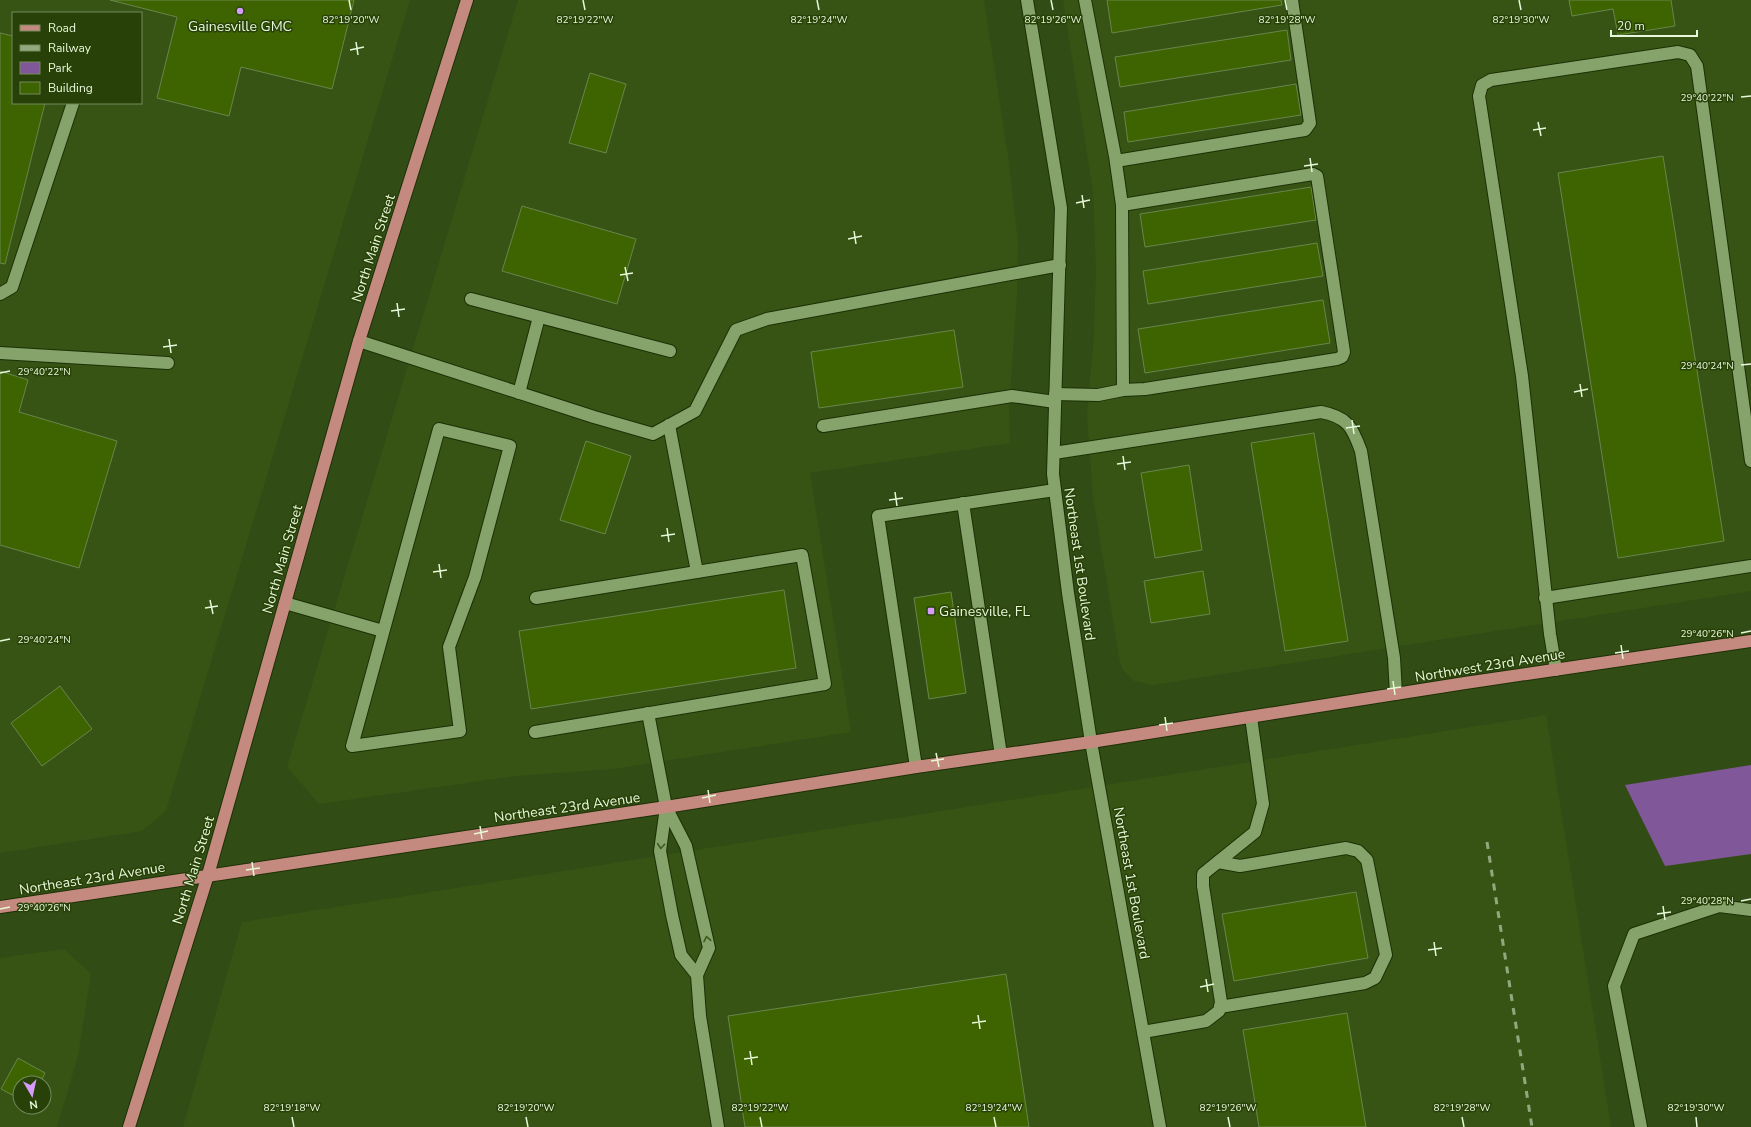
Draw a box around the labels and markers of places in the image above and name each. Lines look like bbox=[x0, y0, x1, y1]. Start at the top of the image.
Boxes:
marker: Gainesville GMC bbox=[235, 6, 245, 16]
place label: Gainesville GMC bbox=[188, 17, 292, 36]
place label: Gainesville, FL bbox=[939, 602, 1030, 621]
marker: Gainesville, FL bbox=[926, 606, 936, 616]

